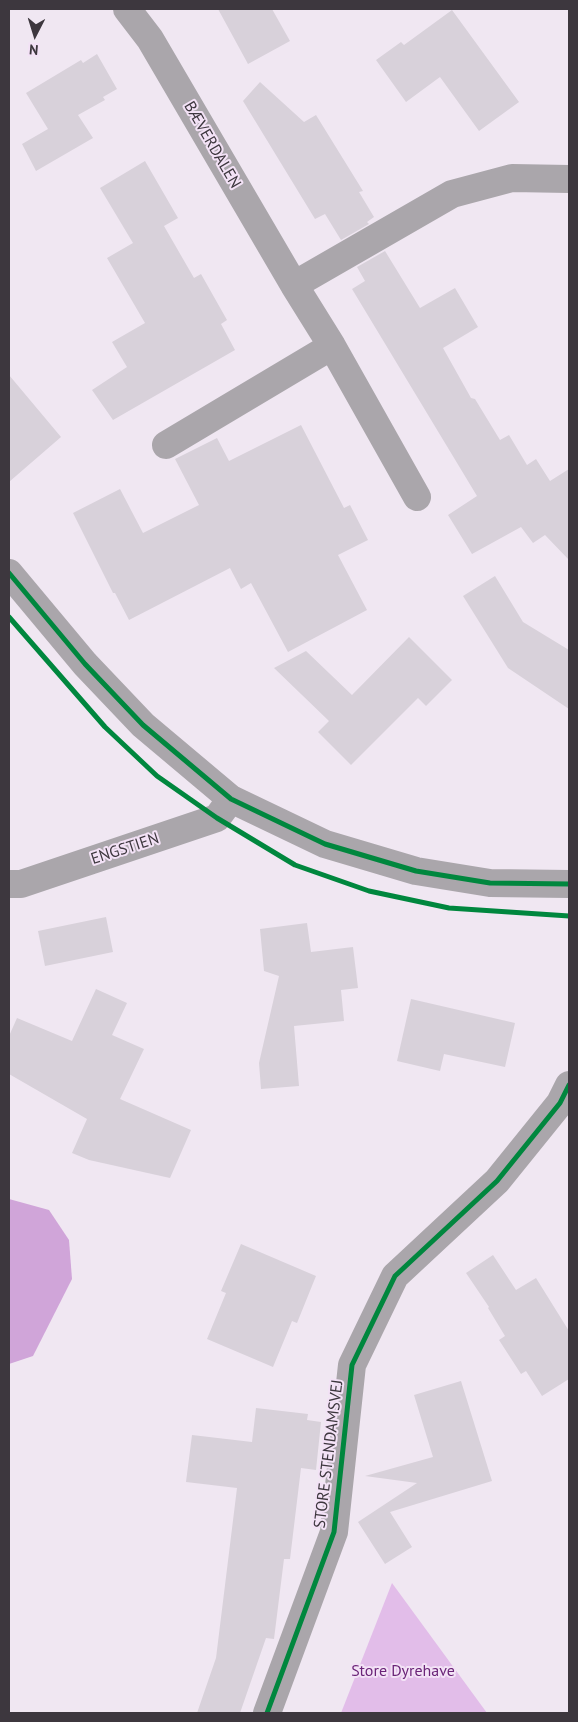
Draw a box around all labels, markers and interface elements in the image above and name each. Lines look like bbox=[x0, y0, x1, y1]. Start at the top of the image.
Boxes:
north arrow bbox=[10, 10, 60, 60]
text: N bbox=[28, 41, 39, 59]
street label: BÆVERDALEN bbox=[179, 98, 245, 192]
street label: ENGSTIEN bbox=[89, 829, 161, 869]
street label: STORE STENDAMSVEJ bbox=[310, 1379, 348, 1529]
park label: Store Dyrehave bbox=[351, 1661, 455, 1681]

